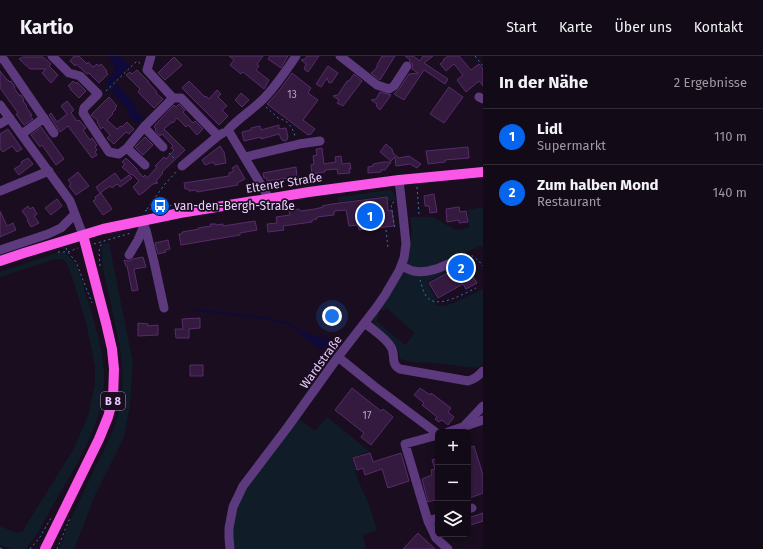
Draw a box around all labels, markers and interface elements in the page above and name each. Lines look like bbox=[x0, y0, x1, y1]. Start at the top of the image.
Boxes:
text: Kartio bbox=[20, 16, 74, 39]
text: Start bbox=[506, 19, 537, 36]
text: Karte bbox=[559, 19, 593, 36]
text: Über uns bbox=[615, 19, 672, 36]
text: Kontakt bbox=[694, 19, 743, 36]
text: In der Nähe bbox=[499, 72, 588, 93]
text: 2 Ergebnisse bbox=[674, 75, 747, 90]
house number: 13 bbox=[287, 89, 297, 101]
text: Lidl bbox=[537, 120, 562, 138]
text: 1 bbox=[509, 129, 515, 144]
text: 110 m bbox=[714, 129, 747, 144]
text: Supermarkt bbox=[537, 138, 606, 153]
street label: Eltener Straße bbox=[245, 170, 323, 196]
text: Zum halben Mond bbox=[537, 176, 659, 194]
text: 2 bbox=[509, 185, 515, 200]
text: 140 m bbox=[713, 185, 747, 200]
text: Restaurant bbox=[537, 194, 601, 209]
bus stop icon: van-den-Bergh-Straße bbox=[149, 195, 171, 217]
place label: van-den-Bergh-Straße bbox=[174, 199, 295, 213]
pin: 1 bbox=[357, 201, 383, 231]
pin: 2 bbox=[448, 253, 474, 283]
your location bbox=[322, 306, 342, 326]
street label: Wardstraße bbox=[297, 333, 345, 391]
road number: B 8 bbox=[101, 392, 125, 410]
house number: 17 bbox=[363, 410, 372, 422]
map controls bbox=[435, 429, 471, 537]
button: + bbox=[435, 429, 471, 465]
button: − bbox=[435, 465, 471, 501]
button: layers bbox=[435, 501, 471, 537]

